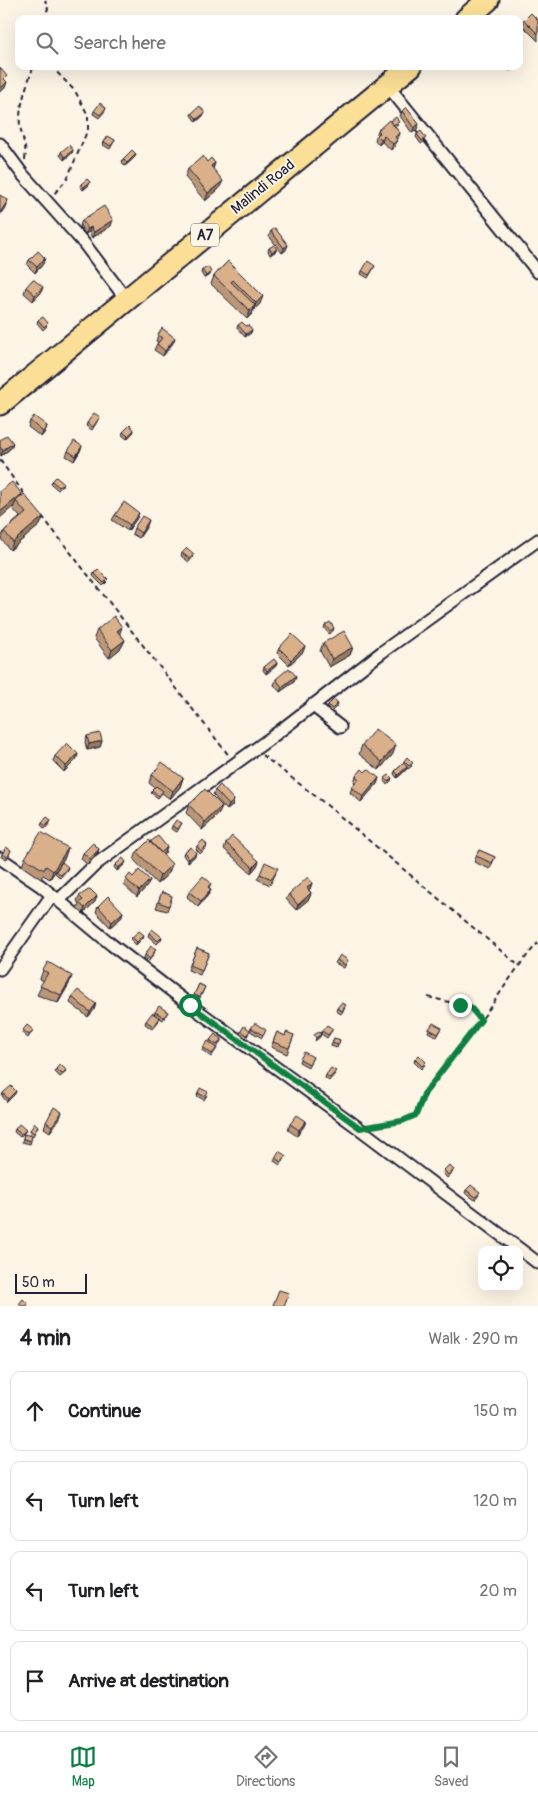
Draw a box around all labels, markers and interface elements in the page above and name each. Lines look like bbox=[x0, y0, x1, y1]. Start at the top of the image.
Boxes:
search box bbox=[15, 15, 523, 70]
icon: search bbox=[33, 29, 61, 57]
text: Search here bbox=[73, 31, 166, 55]
street label: Malindi Road bbox=[227, 155, 299, 219]
road number: A7 bbox=[191, 224, 219, 246]
route start bbox=[179, 994, 202, 1017]
route end bbox=[449, 994, 472, 1017]
map controls bbox=[478, 1246, 523, 1291]
button: locate bbox=[478, 1246, 523, 1291]
scale bar bbox=[15, 1271, 88, 1294]
text: 50 m bbox=[22, 1274, 55, 1291]
text: 4 min bbox=[20, 1325, 71, 1352]
text: Walk · 290 m bbox=[429, 1329, 518, 1349]
icon: ahead bbox=[21, 1397, 49, 1425]
text: Continue bbox=[68, 1399, 141, 1423]
text: 150 m bbox=[473, 1401, 517, 1421]
icon: left bbox=[21, 1487, 49, 1515]
text: Turn left bbox=[68, 1489, 138, 1513]
text: 120 m bbox=[473, 1491, 517, 1511]
icon: left bbox=[21, 1577, 49, 1605]
text: Turn left bbox=[68, 1579, 138, 1603]
text: 20 m bbox=[479, 1581, 517, 1601]
icon: arrive bbox=[21, 1667, 49, 1695]
text: Arrive at destination bbox=[68, 1669, 229, 1693]
tab: Map bbox=[69, 1743, 97, 1790]
tab: Directions bbox=[236, 1743, 295, 1790]
tab: Saved bbox=[434, 1743, 469, 1790]

